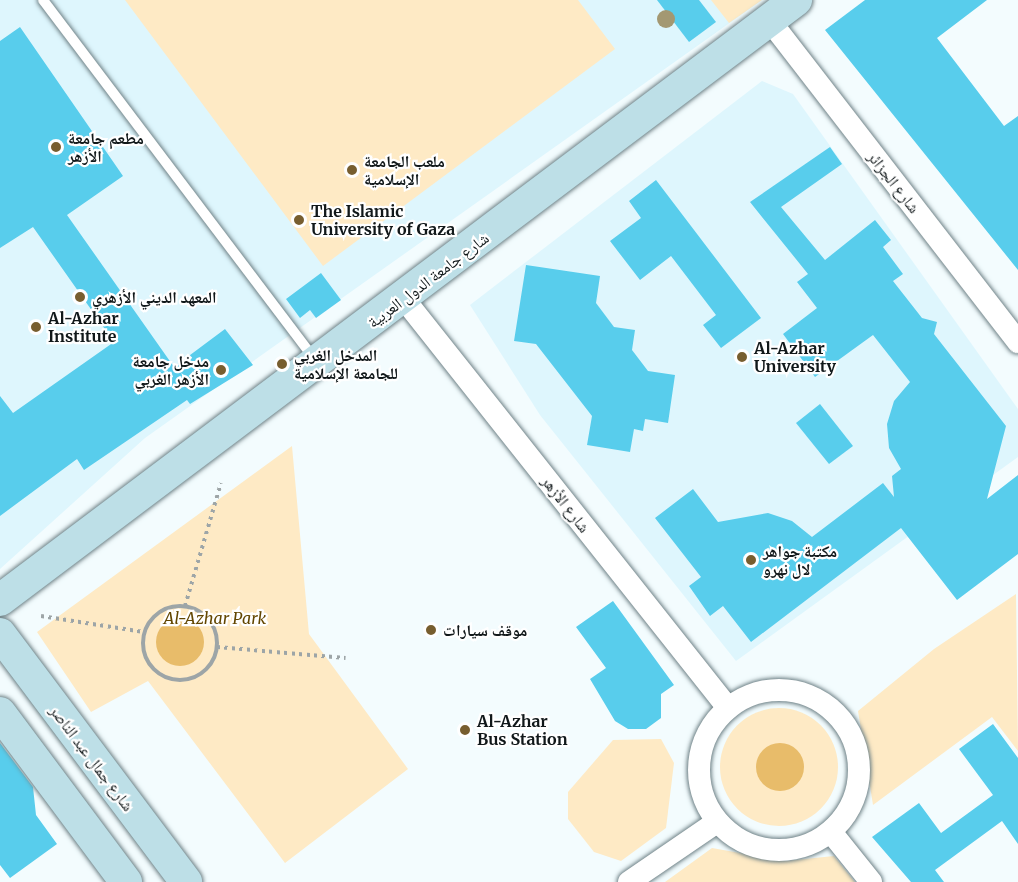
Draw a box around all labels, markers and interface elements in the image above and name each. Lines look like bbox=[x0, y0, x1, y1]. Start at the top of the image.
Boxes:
place label: مطعم جامعة الأزهر bbox=[68, 128, 144, 166]
marker: مطعم جامعة الأزهر bbox=[49, 140, 63, 154]
street label: شارع الجزائر bbox=[864, 147, 924, 217]
place label: ملعب الجامعة الإسلامية bbox=[364, 151, 445, 189]
marker: ملعب الجامعة الإسلامية bbox=[345, 163, 359, 177]
place label: The Islamic University of Gaza bbox=[311, 201, 455, 239]
marker: The Islamic University of Gaza bbox=[292, 213, 306, 227]
street label: شارع جامعة الدول العربية bbox=[364, 228, 492, 332]
place label: المعهد الديني الأزهري bbox=[92, 287, 217, 307]
marker: المعهد الديني الأزهري bbox=[73, 290, 87, 304]
place label: Al-Azhar Institute bbox=[48, 308, 119, 346]
marker: Al-Azhar Institute bbox=[29, 320, 43, 334]
place label: Al-Azhar University bbox=[754, 338, 836, 376]
place label: المدخل الغربي للجامعة الإسلامية bbox=[294, 345, 398, 383]
marker: Al-Azhar University bbox=[735, 350, 749, 364]
place label: مدخل جامعة الأزهر الغربي bbox=[132, 351, 209, 389]
marker: المدخل الغربي للجامعة الإسلامية bbox=[275, 357, 289, 371]
marker: مدخل جامعة الأزهر الغربي bbox=[214, 363, 228, 377]
street label: شارع الأزهر bbox=[538, 472, 594, 536]
place label: مكتبة جواهر لال نهرو bbox=[763, 541, 837, 579]
marker: مكتبة جواهر لال نهرو bbox=[744, 553, 758, 567]
park label: Al-Azhar Park bbox=[164, 608, 266, 628]
place label: موقف سيارات bbox=[443, 620, 527, 640]
marker: موقف سيارات bbox=[424, 623, 438, 637]
street label: شارع جمال عبد الناصر bbox=[46, 701, 138, 815]
place label: Al-Azhar Bus Station bbox=[477, 711, 568, 749]
marker: Al-Azhar Bus Station bbox=[458, 723, 472, 737]

